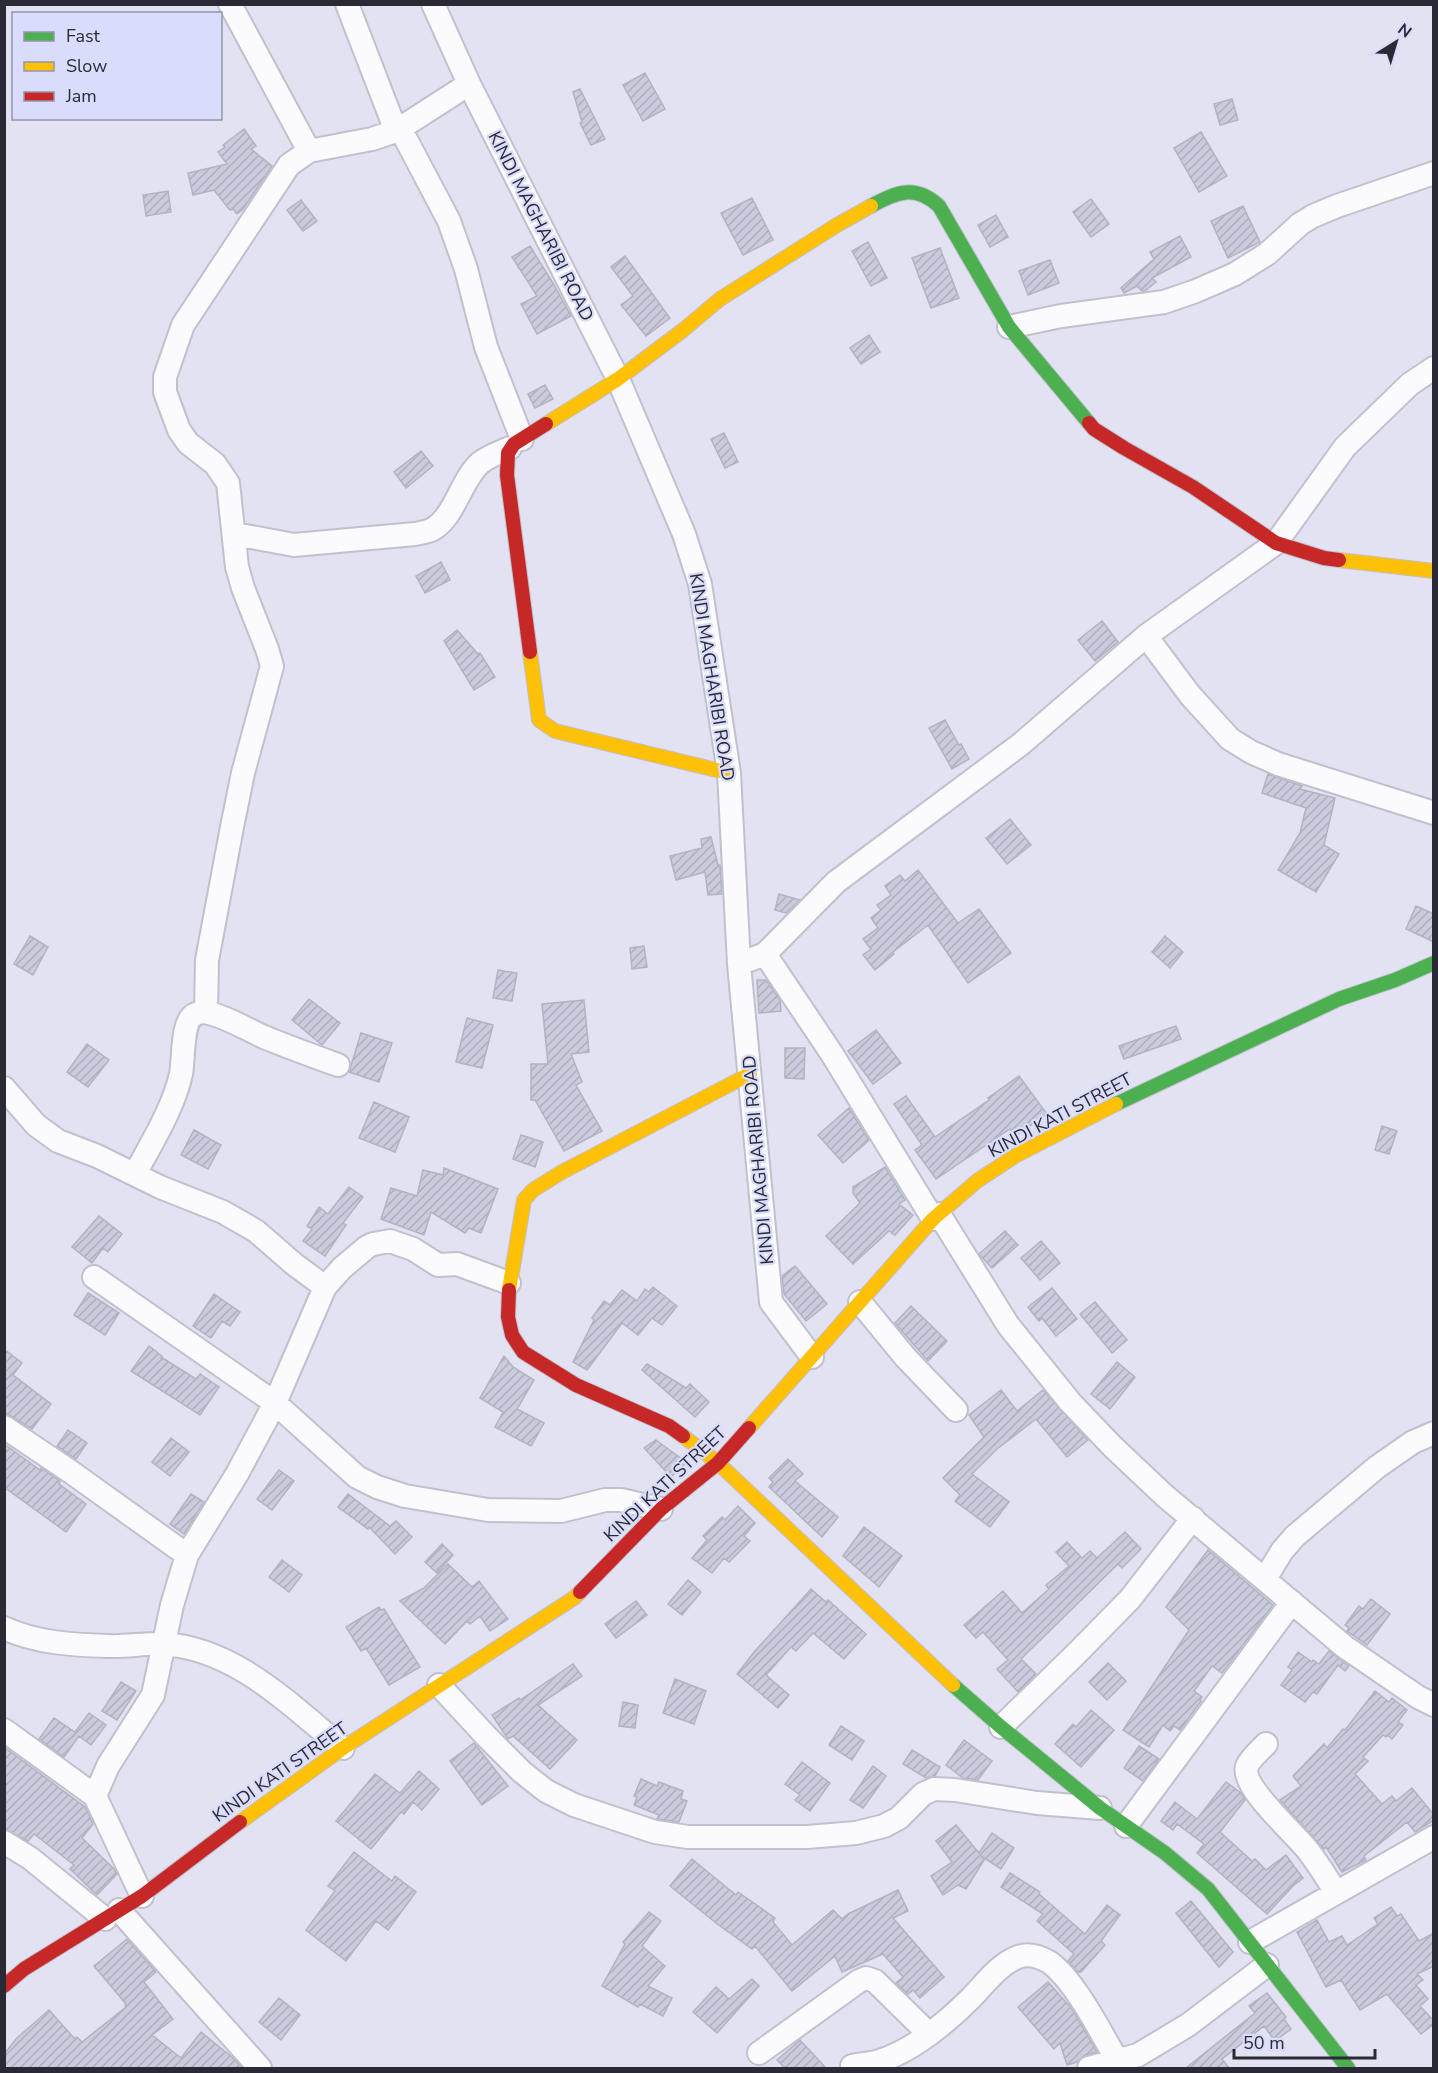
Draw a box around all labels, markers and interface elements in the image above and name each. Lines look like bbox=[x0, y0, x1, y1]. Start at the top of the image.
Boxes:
legend bbox=[12, 12, 222, 120]
north arrow bbox=[1366, 12, 1426, 72]
text: N bbox=[1393, 18, 1416, 43]
text: Fast bbox=[66, 24, 101, 48]
text: Slow bbox=[66, 54, 107, 78]
text: Jam bbox=[65, 84, 97, 108]
street label: KINDI MAGHARIBI ROAD bbox=[483, 127, 599, 325]
street label: KINDI MAGHARIBI ROAD bbox=[684, 571, 740, 783]
street label: KINDI MAGHARIBI ROAD bbox=[737, 1054, 779, 1266]
street label: KINDI KATI STREET bbox=[984, 1067, 1136, 1163]
street label: KINDI KATI STREET bbox=[598, 1421, 732, 1547]
street label: KINDI KATI STREET bbox=[208, 1716, 352, 1828]
scale bar bbox=[1234, 2022, 1375, 2060]
text: 50 m bbox=[1243, 2031, 1285, 2055]

